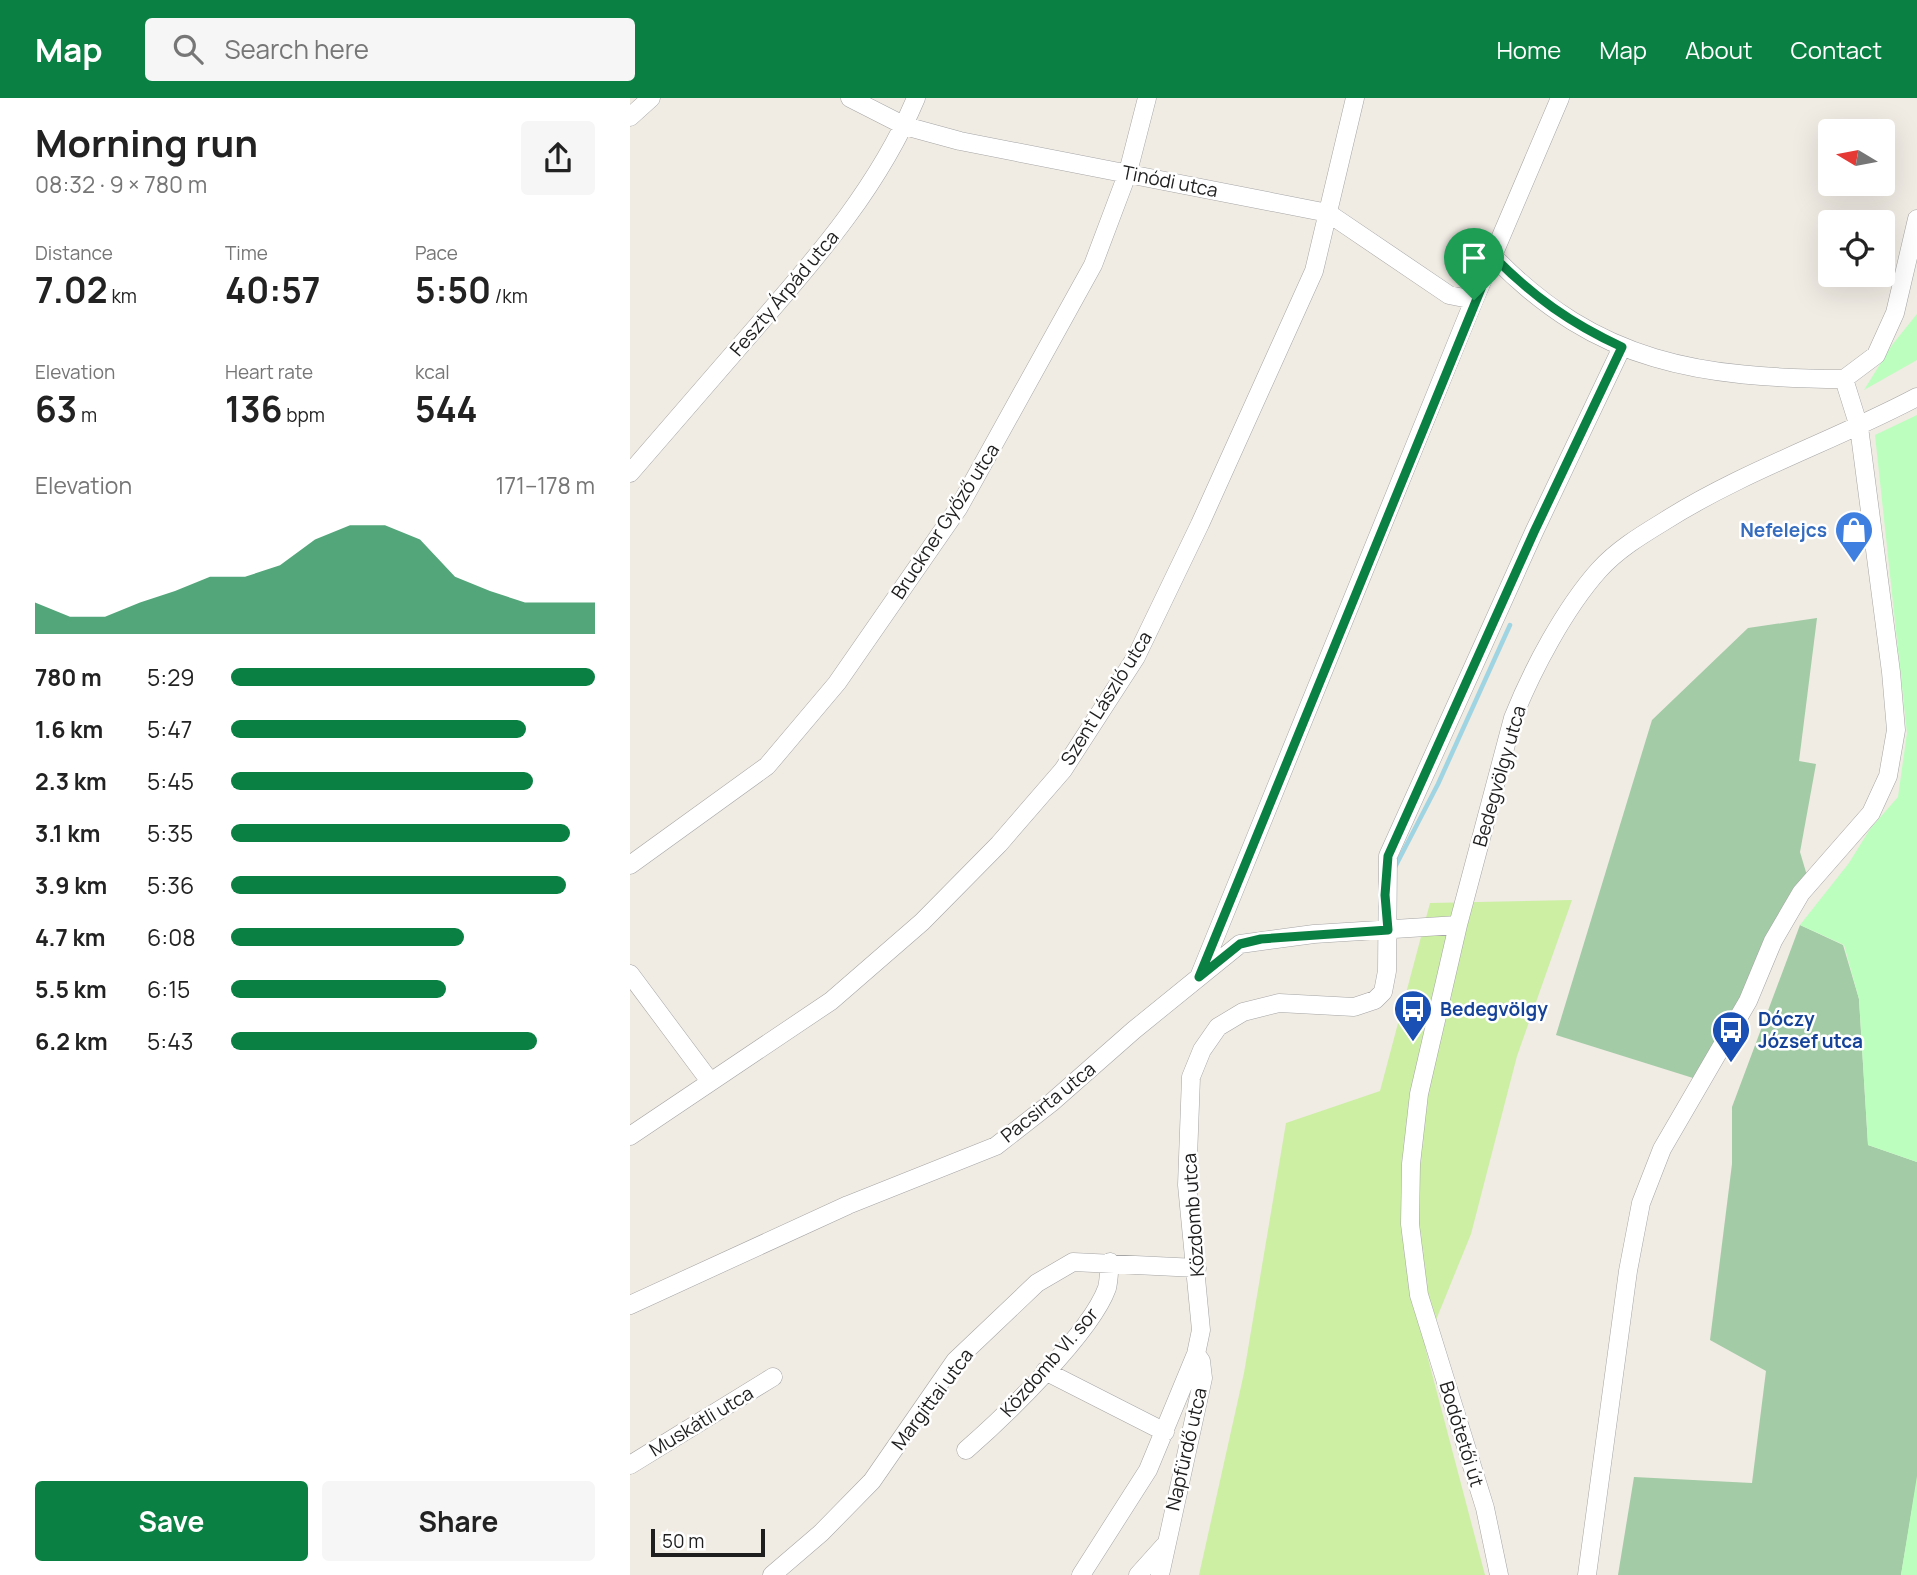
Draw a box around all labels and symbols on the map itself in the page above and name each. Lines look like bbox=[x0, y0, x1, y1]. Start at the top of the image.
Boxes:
north arrow bbox=[1818, 119, 1895, 196]
street label: Tinódi utca bbox=[1120, 159, 1220, 203]
street label: Feszty Árpád utca bbox=[724, 225, 844, 361]
pin bbox=[1444, 228, 1504, 300]
street label: Bruckner Győző utca bbox=[885, 438, 1005, 604]
shop icon: Nefelejcs bbox=[1833, 509, 1875, 564]
place label: Nefelejcs bbox=[1740, 517, 1827, 543]
street label: Szent László utca bbox=[1054, 626, 1158, 770]
street label: Bedegvölgy utca bbox=[1466, 702, 1532, 850]
bus stop icon: Bedegvölgy bbox=[1392, 988, 1434, 1043]
place label: Bedegvölgy bbox=[1440, 996, 1548, 1022]
place label: Dóczy József utca bbox=[1758, 1006, 1863, 1054]
bus stop icon: Dóczy József utca bbox=[1710, 1009, 1752, 1064]
street label: Pacsirta utca bbox=[995, 1056, 1101, 1148]
street label: Közdomb utca bbox=[1176, 1152, 1210, 1278]
street label: Közdomb VI. sor bbox=[994, 1302, 1104, 1422]
street label: Margittai utca bbox=[885, 1343, 979, 1455]
street label: Bodótetői út bbox=[1434, 1378, 1490, 1490]
street label: Muskátli utca bbox=[644, 1380, 758, 1462]
street label: Napfürdő utca bbox=[1159, 1385, 1213, 1513]
scale bar bbox=[651, 1526, 765, 1558]

